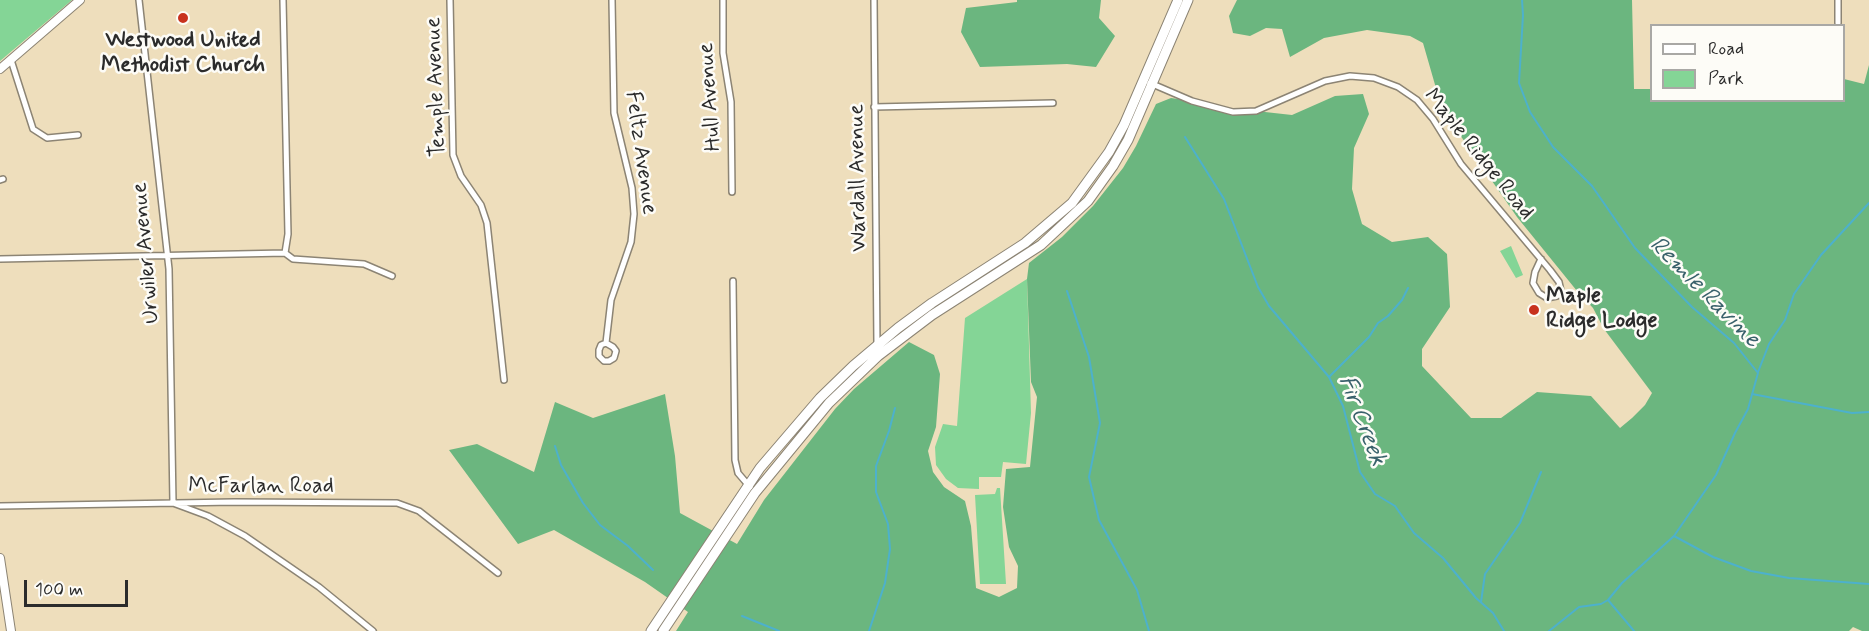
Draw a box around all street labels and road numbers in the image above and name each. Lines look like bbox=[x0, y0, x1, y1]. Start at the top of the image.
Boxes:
street label: Temple Avenue bbox=[421, 17, 453, 157]
street label: Hull Avenue bbox=[694, 42, 728, 152]
street label: Maple Ridge Road bbox=[1417, 84, 1539, 226]
street label: Feltz Avenue bbox=[618, 90, 662, 216]
street label: Wardall Avenue bbox=[845, 104, 873, 252]
street label: Urwiler Avenue bbox=[128, 181, 166, 325]
street label: McFarlan Road bbox=[188, 474, 334, 500]

